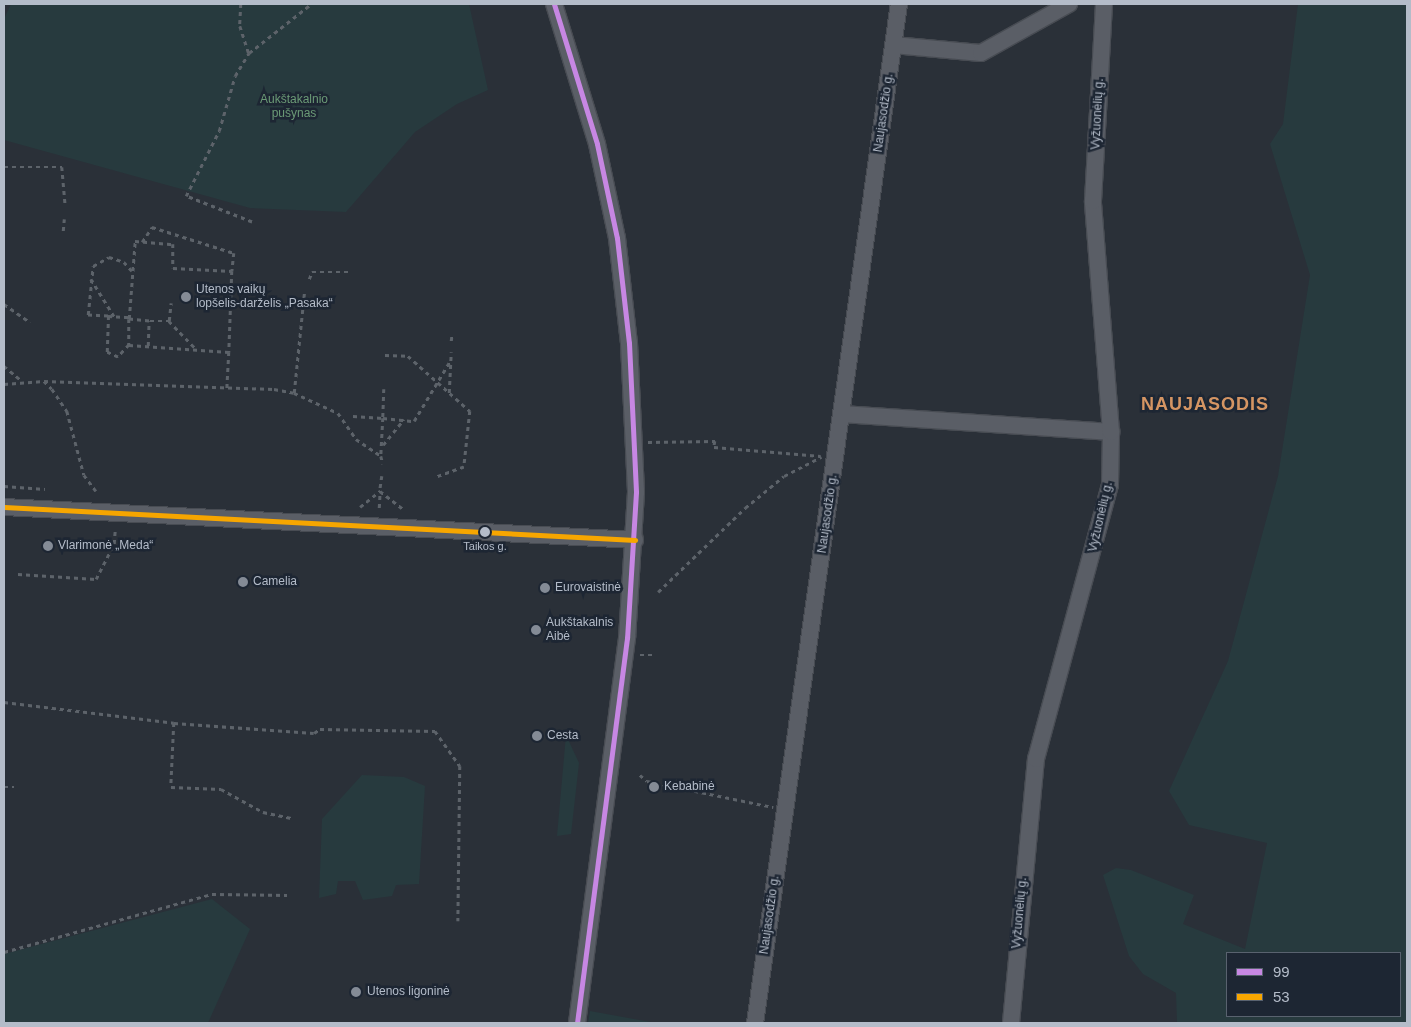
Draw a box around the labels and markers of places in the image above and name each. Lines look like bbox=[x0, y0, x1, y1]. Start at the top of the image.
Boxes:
place label: Utenos vaikų lopšelis-darželis „Pasaka“ bbox=[196, 283, 333, 311]
marker: Utenos vaikų lopšelis-darželis „Pasaka“ bbox=[180, 291, 192, 303]
marker: Taikos g. bbox=[480, 527, 490, 537]
place label: Vlarimonė „Meda“ bbox=[58, 539, 153, 553]
place label: Taikos g. bbox=[463, 539, 507, 553]
marker: Vlarimonė „Meda“ bbox=[42, 540, 54, 552]
place label: Camelia bbox=[253, 575, 297, 589]
marker: Camelia bbox=[237, 576, 249, 588]
place label: Eurovaistinė bbox=[555, 581, 621, 595]
marker: Eurovaistinė bbox=[539, 582, 551, 594]
place label: Aukštakalnis Aibė bbox=[546, 616, 613, 644]
marker: Aukštakalnis Aibė bbox=[530, 624, 542, 636]
place label: Cesta bbox=[547, 729, 578, 743]
marker: Cesta bbox=[531, 730, 543, 742]
place label: Kebabinė bbox=[664, 780, 715, 794]
marker: Kebabinė bbox=[648, 781, 660, 793]
marker: Utenos ligoninė bbox=[349, 985, 363, 999]
place label: Utenos ligoninė bbox=[367, 985, 450, 999]

